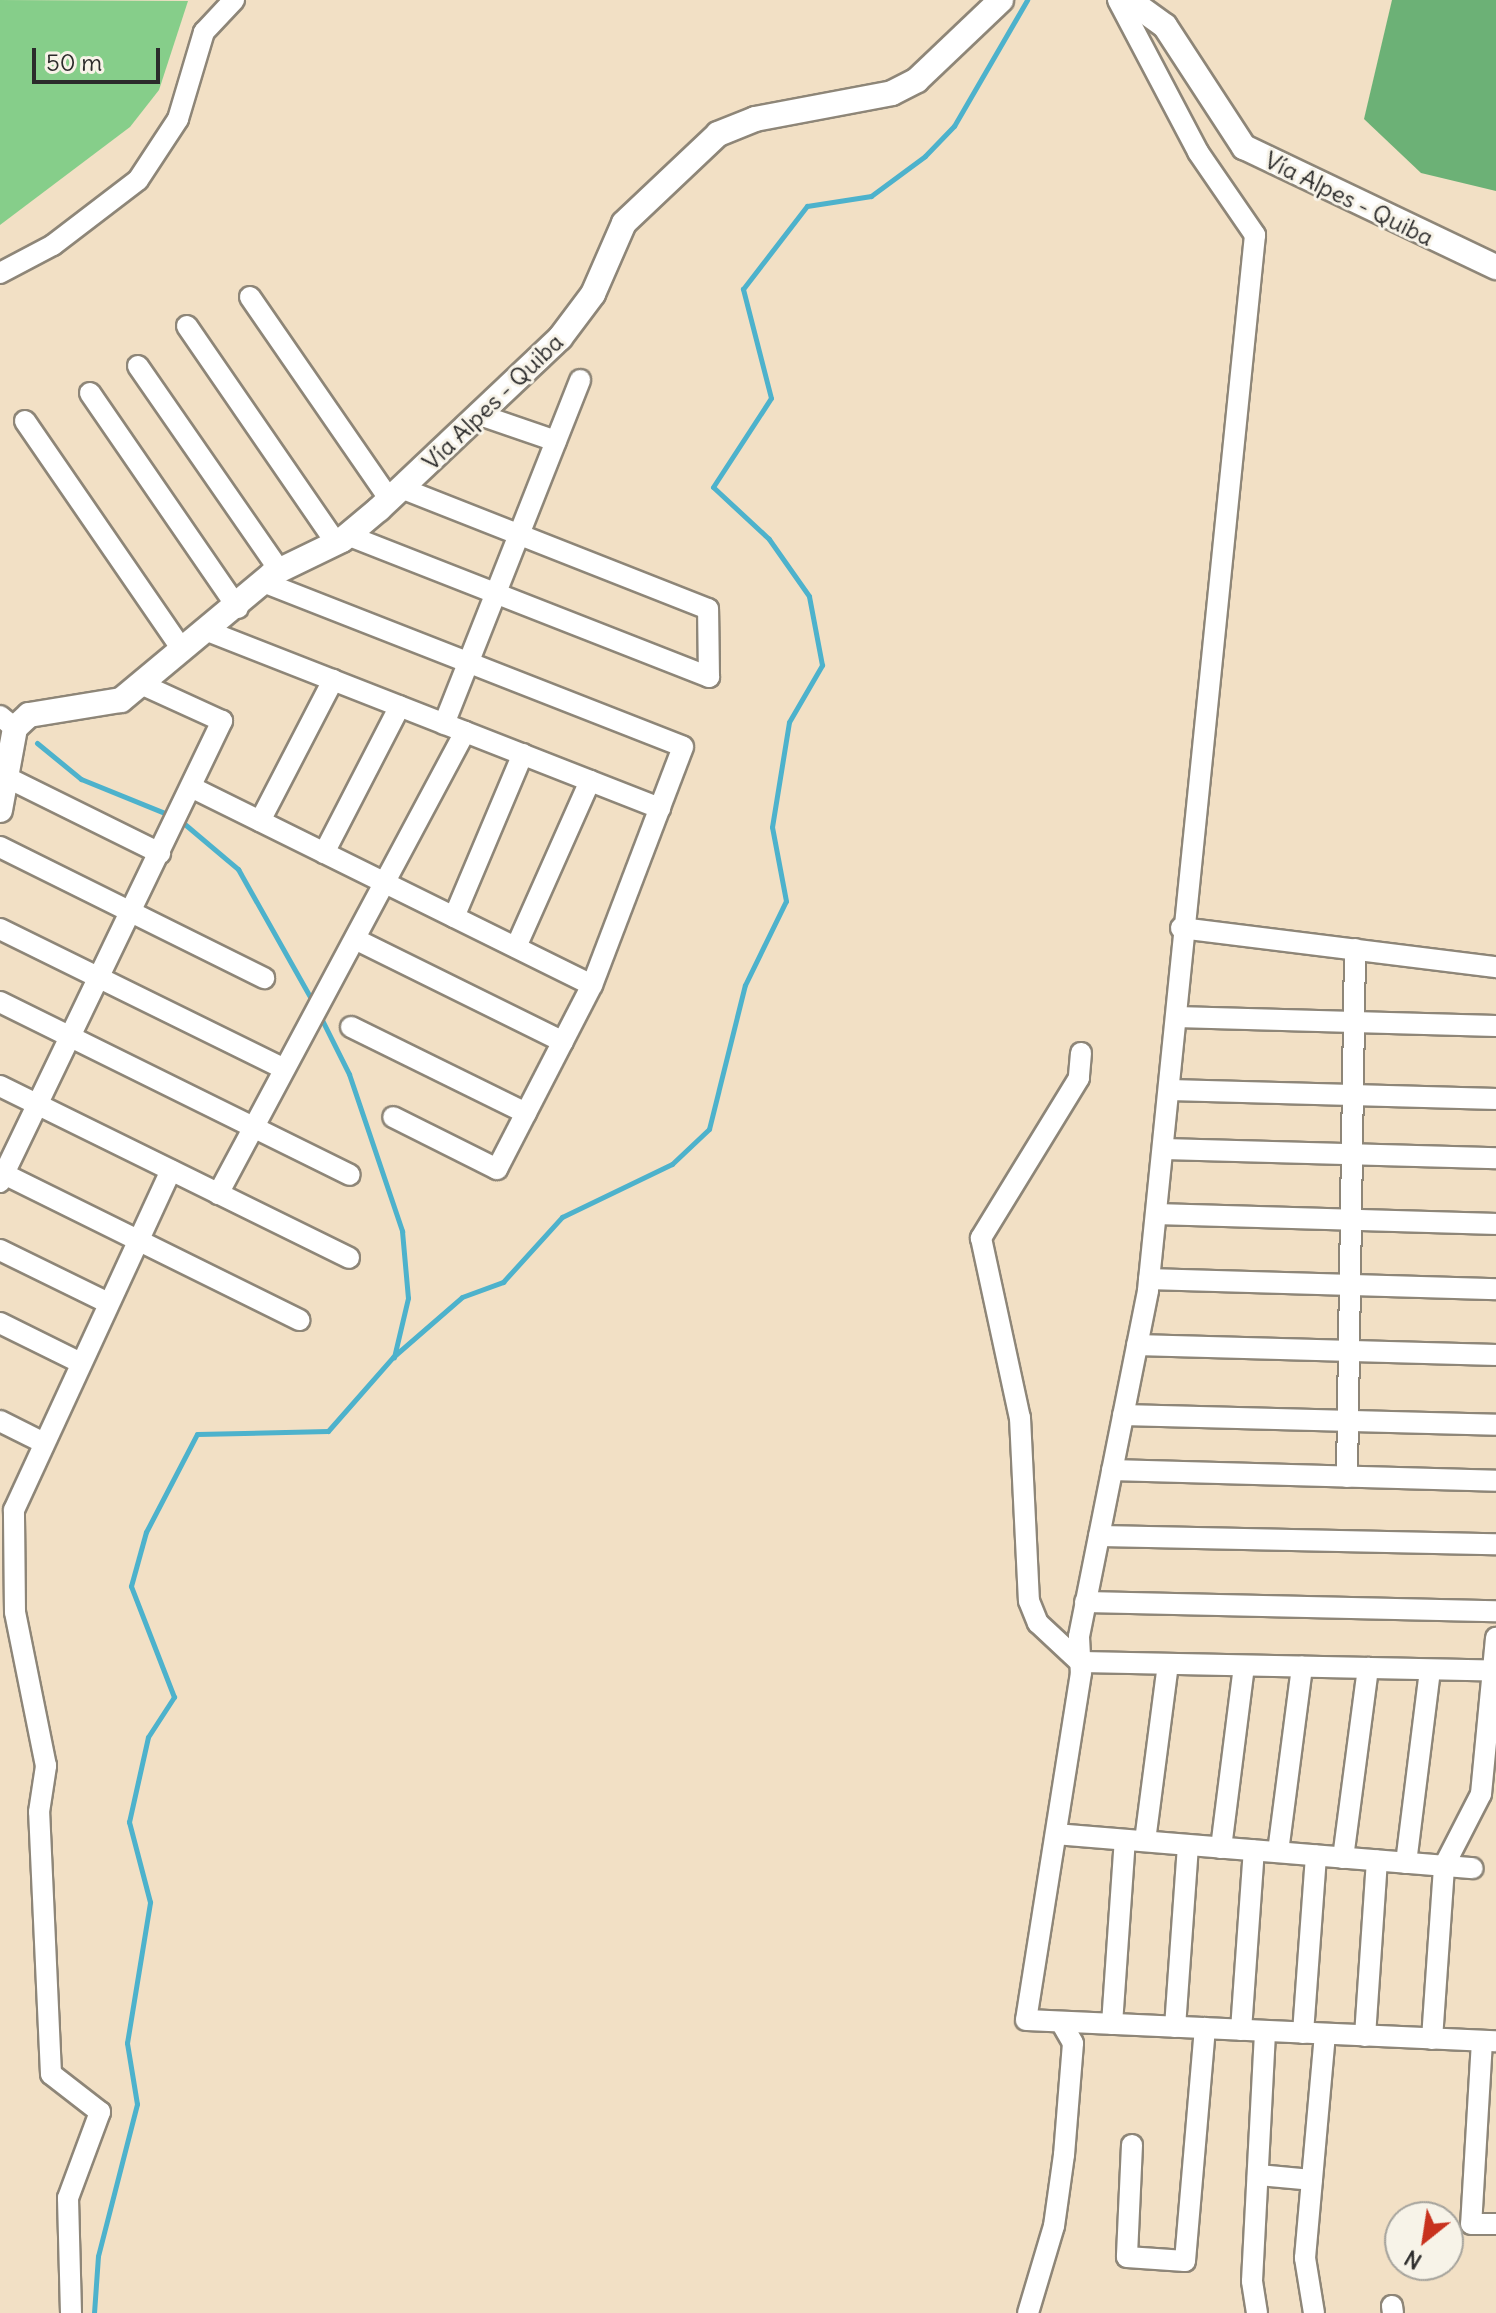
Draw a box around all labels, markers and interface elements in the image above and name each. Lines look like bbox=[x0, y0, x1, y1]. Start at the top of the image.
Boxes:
scale bar bbox=[36, 32, 164, 82]
text: 50 m bbox=[46, 47, 102, 77]
street label: Vía Alpes - Quiba bbox=[1260, 146, 1438, 252]
street label: Vía Alpes - Quiba bbox=[417, 328, 569, 476]
north arrow bbox=[1384, 2201, 1464, 2281]
text: N bbox=[1399, 2244, 1427, 2276]

